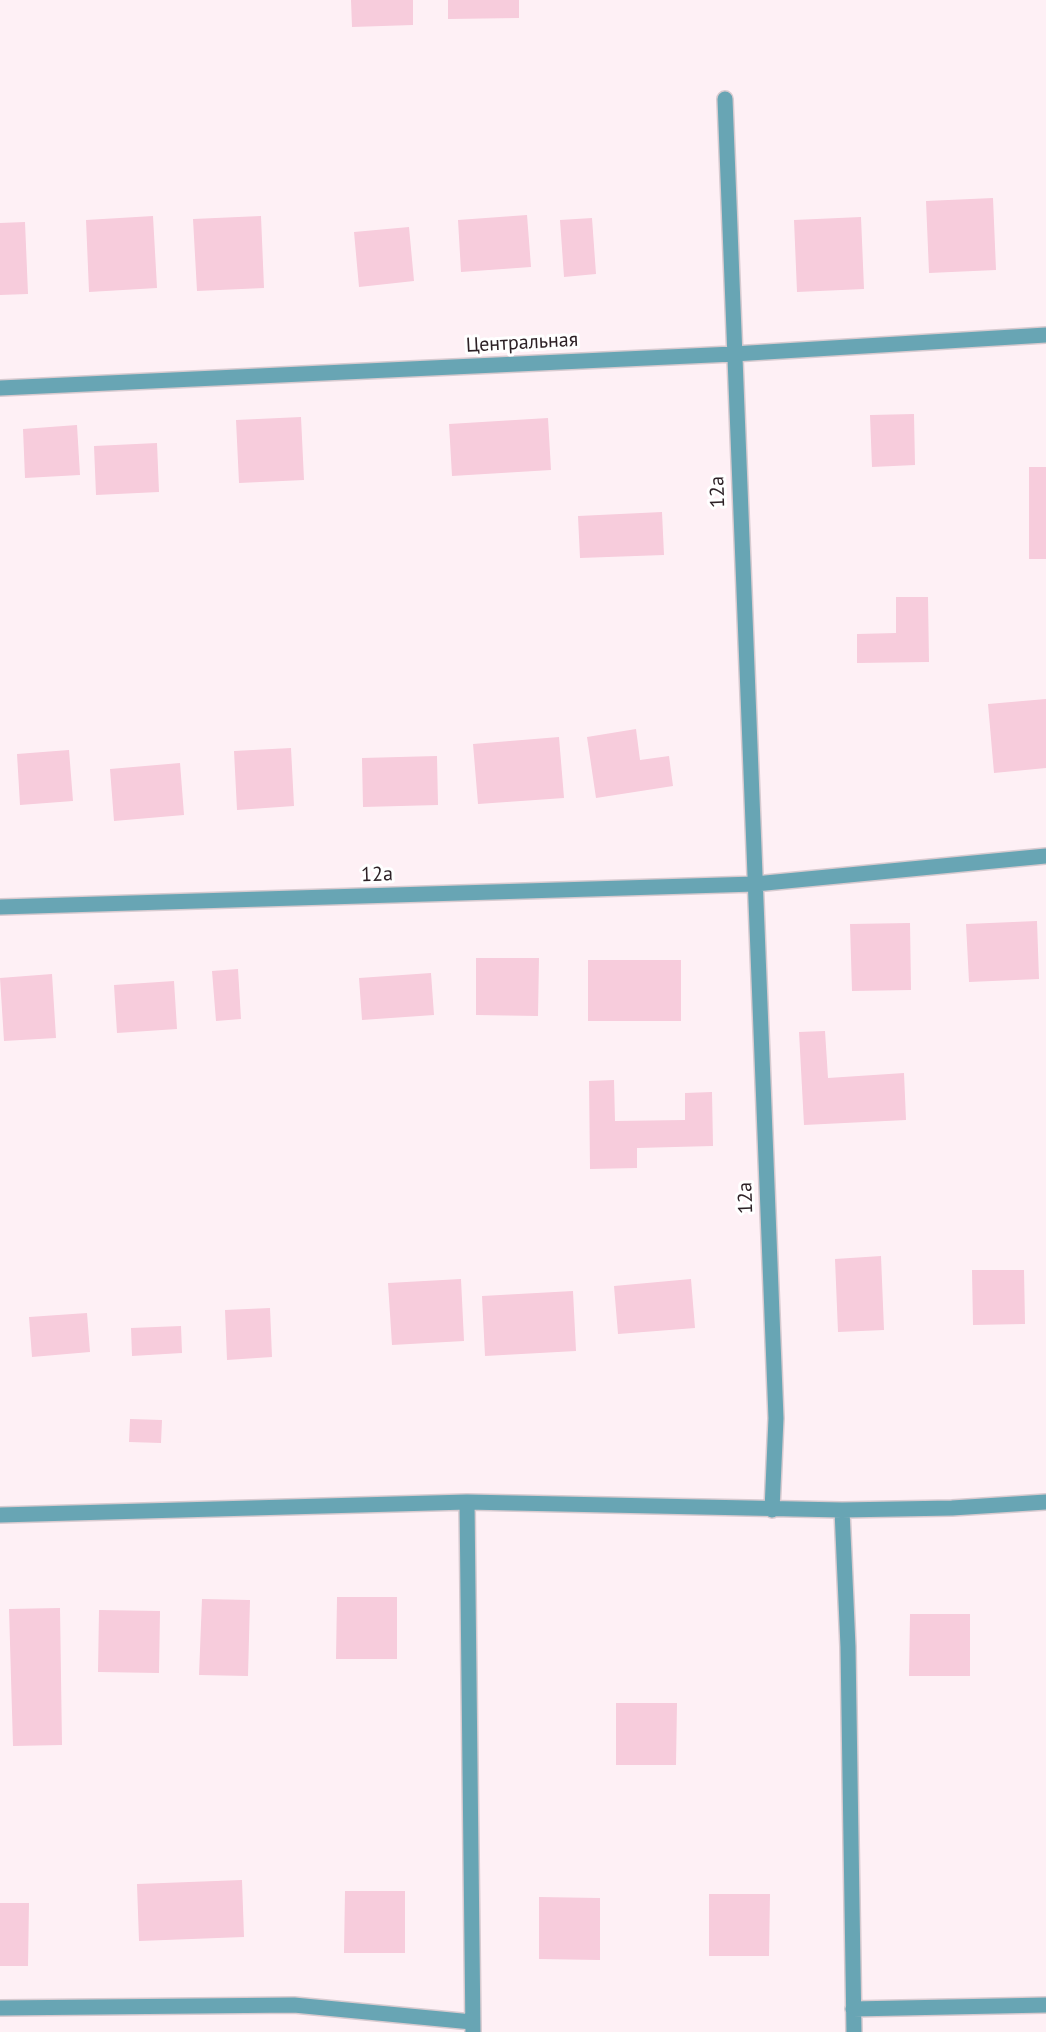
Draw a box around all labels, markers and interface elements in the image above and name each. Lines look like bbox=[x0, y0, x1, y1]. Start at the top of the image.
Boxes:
street label: Центральная bbox=[465, 328, 579, 358]
street label: 12а bbox=[705, 476, 731, 508]
street label: 12а bbox=[361, 862, 393, 888]
street label: 12а bbox=[733, 1182, 759, 1214]

